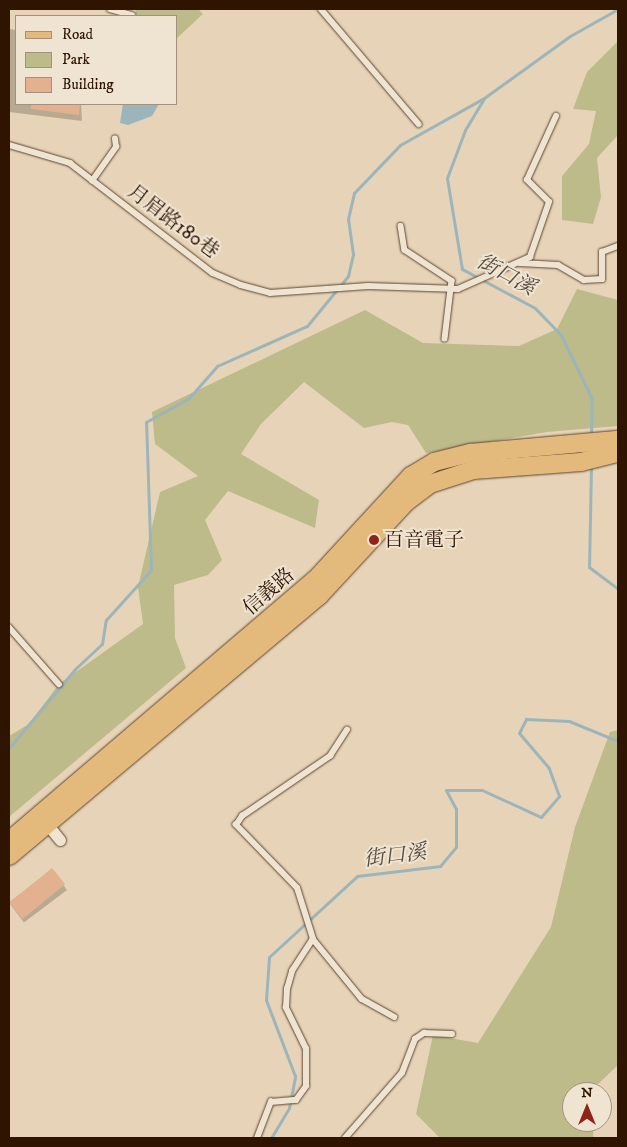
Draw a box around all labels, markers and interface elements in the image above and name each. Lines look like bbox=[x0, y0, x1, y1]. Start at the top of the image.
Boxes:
legend bbox=[15, 15, 178, 105]
text: Road bbox=[62, 25, 93, 44]
text: Park bbox=[62, 50, 90, 69]
text: Building bbox=[62, 75, 114, 94]
street label: 月眉路180巷 bbox=[123, 180, 223, 264]
water label: 街口溪 bbox=[472, 249, 540, 301]
place label: 百音電子 bbox=[384, 528, 464, 552]
marker: 百音電子 bbox=[368, 534, 380, 546]
street label: 信義路 bbox=[238, 563, 300, 621]
water label: 街口溪 bbox=[362, 840, 428, 872]
north arrow bbox=[562, 1082, 612, 1132]
text: N bbox=[581, 1084, 593, 1102]

